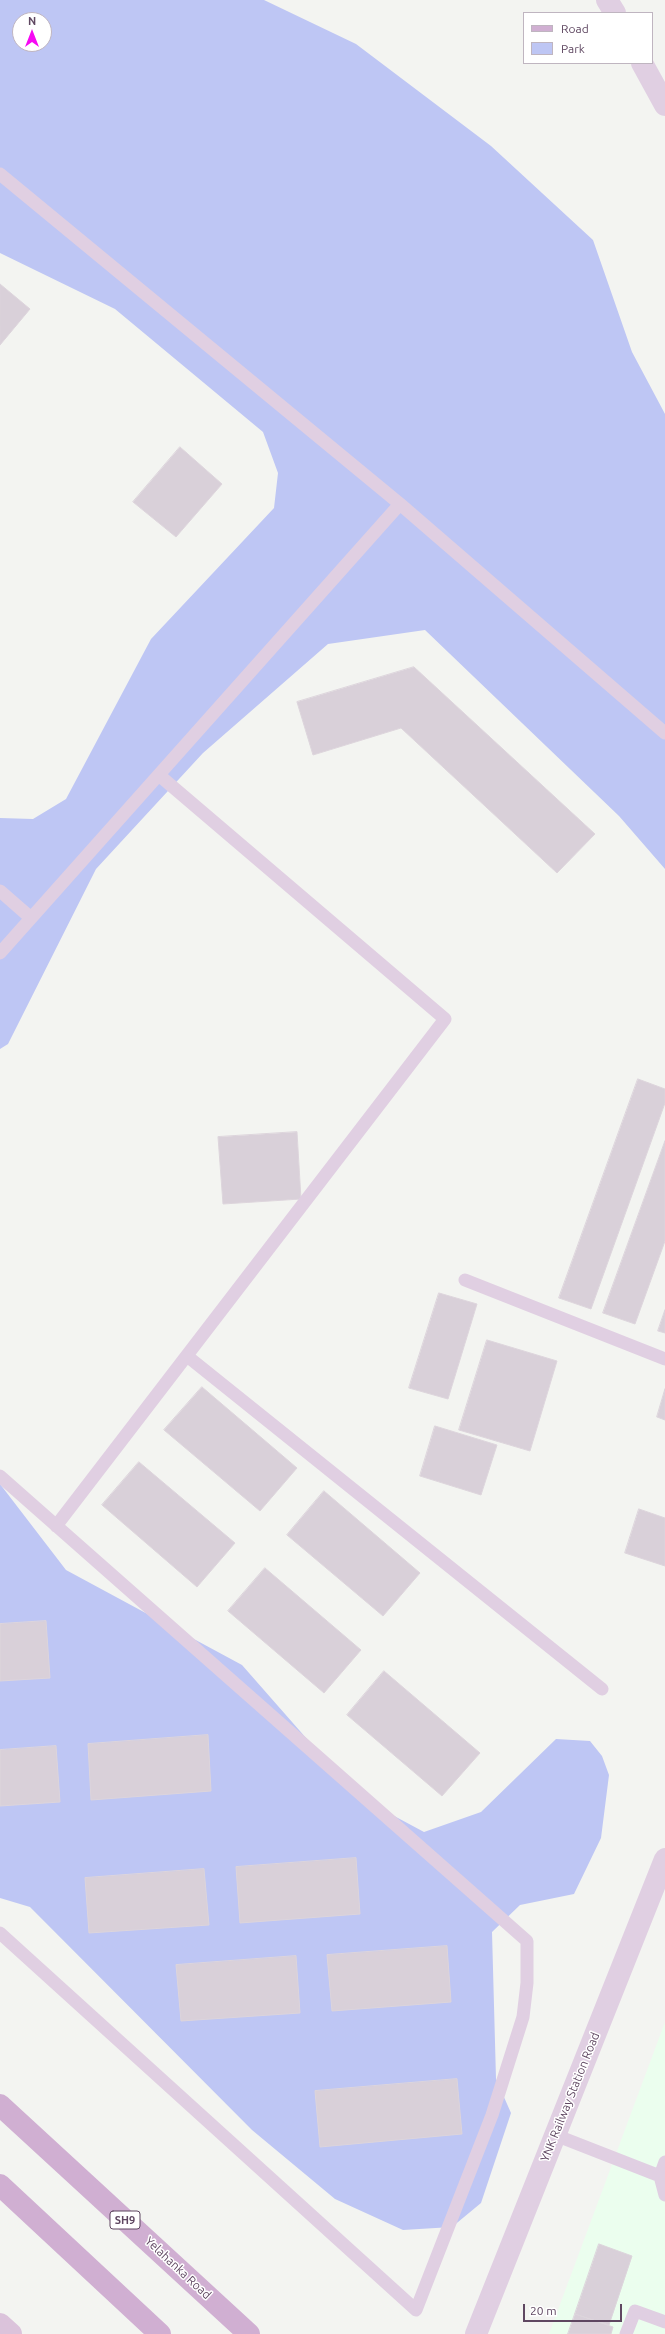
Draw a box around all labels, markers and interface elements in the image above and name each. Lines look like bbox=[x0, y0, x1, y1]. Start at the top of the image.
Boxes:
north arrow bbox=[12, 12, 52, 52]
legend bbox=[523, 12, 653, 64]
text: N bbox=[28, 15, 36, 27]
text: Road bbox=[561, 22, 589, 35]
text: Park bbox=[561, 42, 585, 55]
street label: YNK Railway Station Road bbox=[537, 2030, 603, 2164]
road number: SH9 bbox=[110, 2211, 140, 2229]
street label: Yelahanka Road bbox=[142, 2234, 214, 2302]
scale bar bbox=[525, 2296, 624, 2322]
text: 20 m bbox=[530, 2304, 557, 2317]

